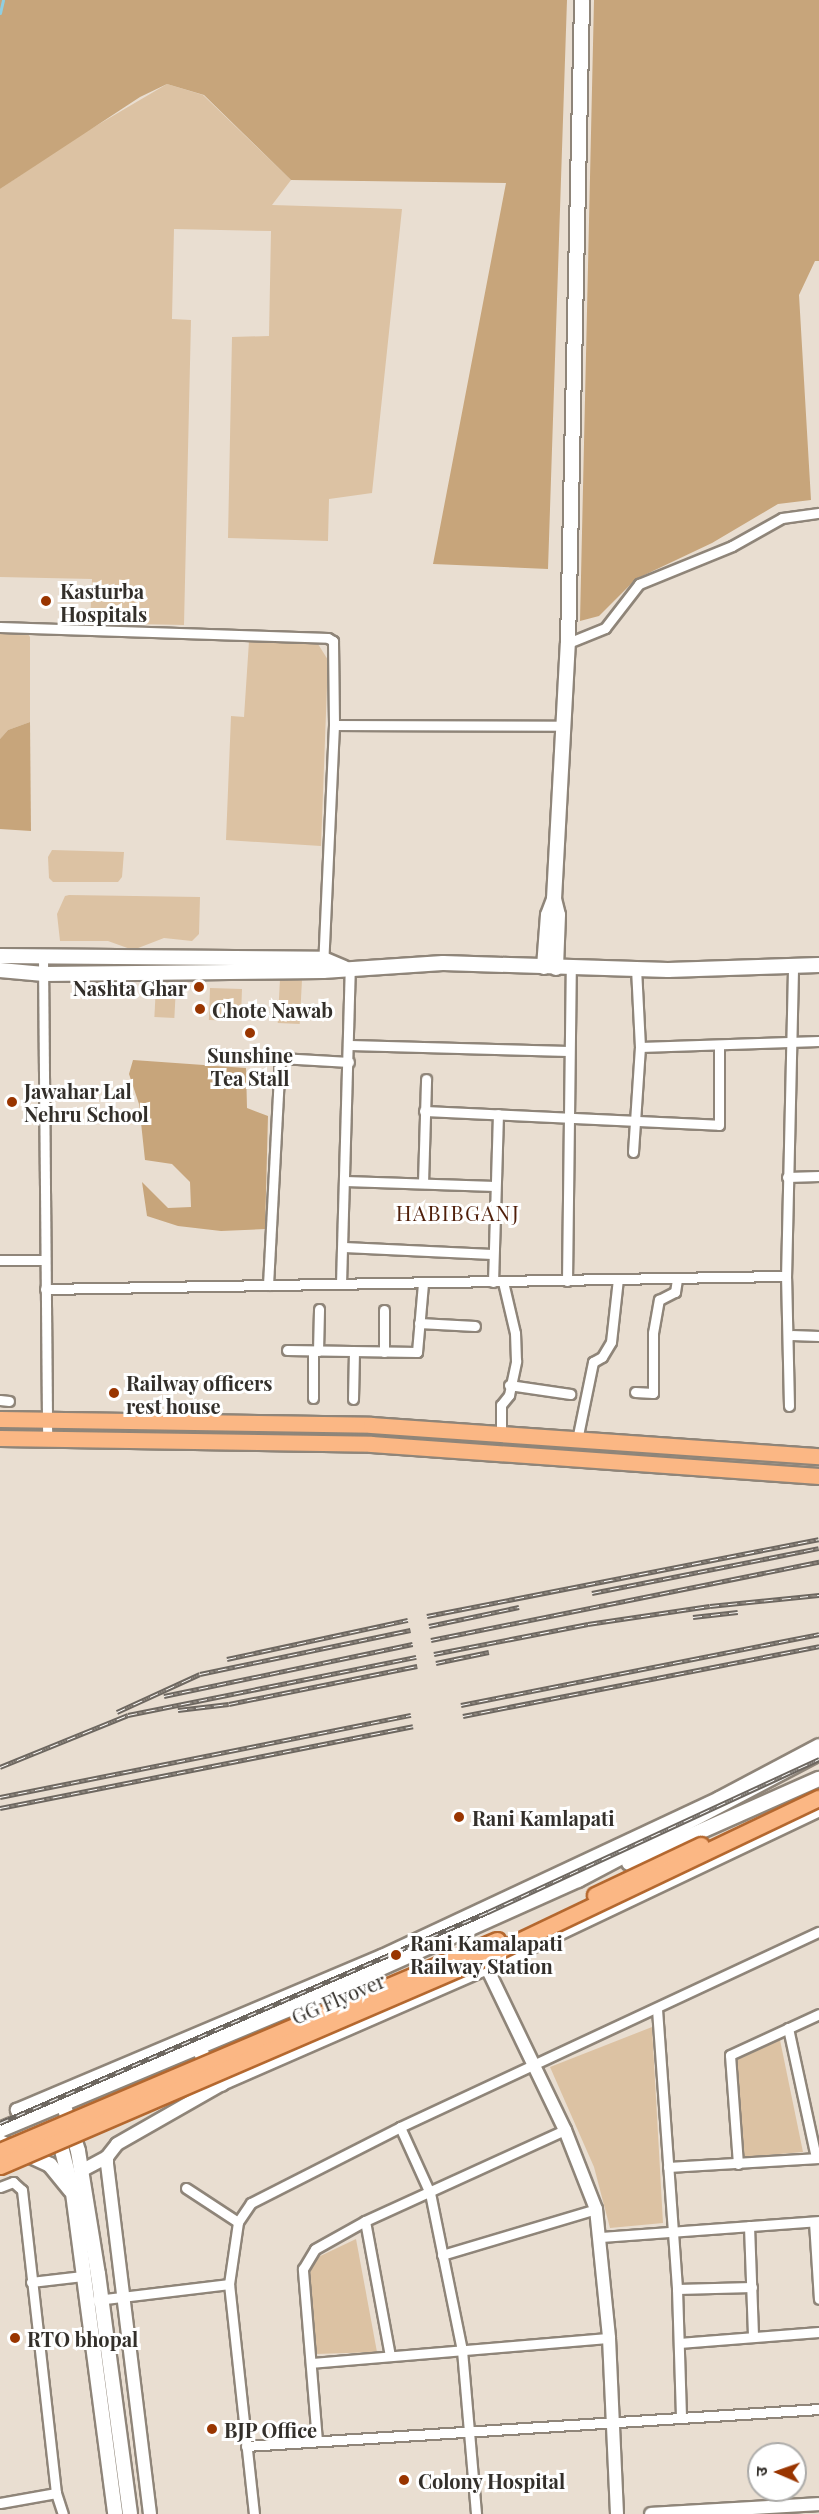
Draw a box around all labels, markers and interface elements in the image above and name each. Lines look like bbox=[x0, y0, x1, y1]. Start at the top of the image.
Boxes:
place label: Kasturba Hospitals bbox=[60, 578, 147, 625]
marker: Kasturba Hospitals bbox=[37, 592, 55, 610]
place label: Nashta Ghar bbox=[73, 975, 187, 999]
marker: Nashta Ghar bbox=[192, 980, 206, 994]
place label: Chote Nawab bbox=[212, 997, 333, 1021]
marker: Chote Nawab bbox=[193, 1002, 207, 1016]
marker: Sunshine Tea Stall bbox=[243, 1026, 257, 1040]
place label: Sunshine Tea Stall bbox=[207, 1042, 293, 1089]
place label: Jawahar Lal Nehru School bbox=[24, 1078, 149, 1125]
marker: Jawahar Lal Nehru School bbox=[5, 1095, 19, 1109]
district label: HABIBGANJ bbox=[396, 1199, 520, 1225]
place label: Railway officers rest house bbox=[126, 1370, 273, 1417]
marker: Railway officers rest house bbox=[107, 1386, 121, 1400]
place label: Rani Kamlapati bbox=[472, 1805, 614, 1829]
marker: Rani Kamlapati bbox=[450, 1808, 468, 1826]
place label: Rani Kamalapati Railway Station bbox=[410, 1931, 563, 1978]
marker: Rani Kamalapati Railway Station bbox=[387, 1946, 405, 1964]
street label: GG Flyover bbox=[288, 1968, 388, 2028]
place label: RTO bhopal bbox=[27, 2326, 138, 2350]
marker: RTO bhopal bbox=[8, 2331, 22, 2345]
place label: BJP Office bbox=[224, 2417, 318, 2441]
marker: BJP Office bbox=[205, 2422, 219, 2436]
north arrow bbox=[747, 2442, 807, 2502]
text: उ bbox=[750, 2466, 771, 2476]
place label: Colony Hospital bbox=[418, 2468, 566, 2492]
marker: Colony Hospital bbox=[395, 2471, 413, 2489]

